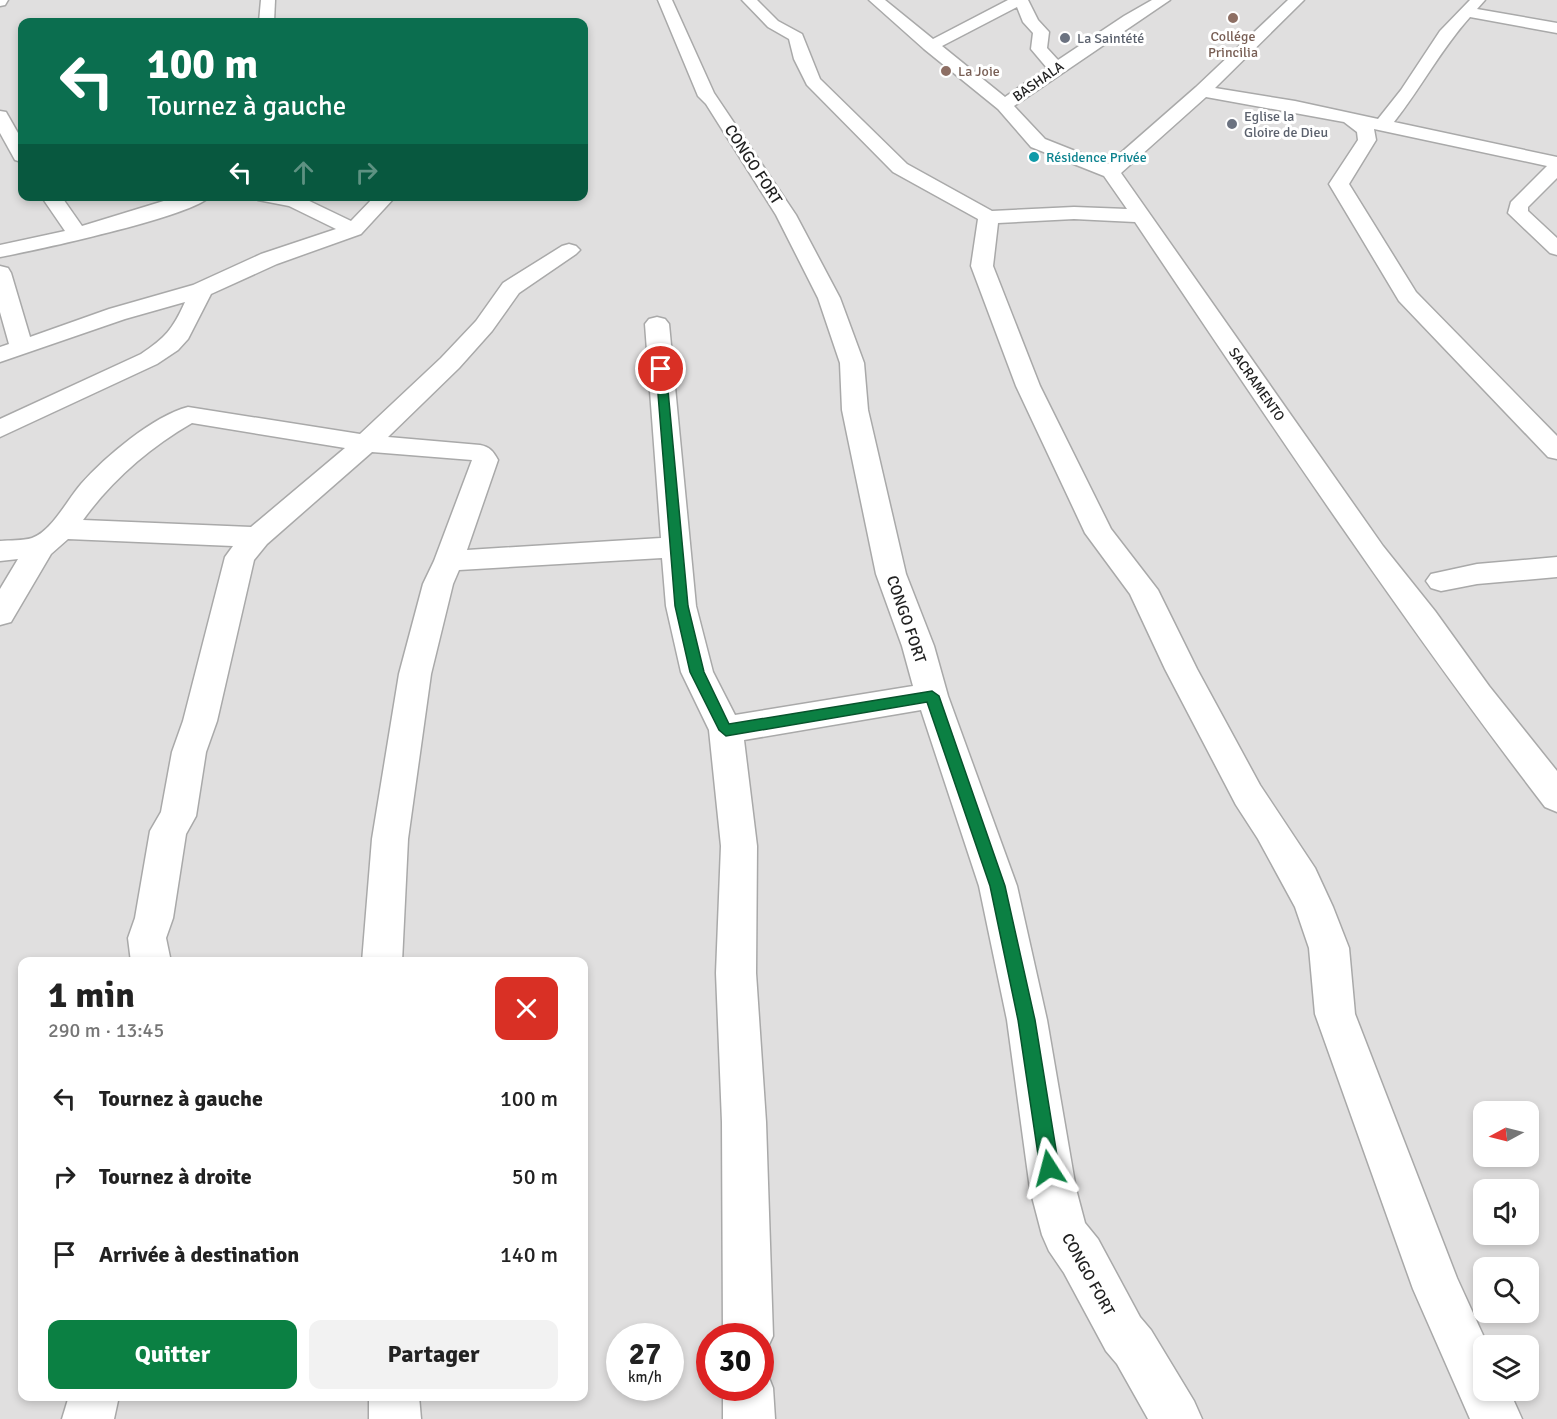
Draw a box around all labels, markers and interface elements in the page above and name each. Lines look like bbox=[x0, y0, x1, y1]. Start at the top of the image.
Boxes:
marker: Collége Princilia bbox=[1226, 11, 1240, 25]
place label: Collége Princilia bbox=[1208, 28, 1258, 61]
place label: La Saintété bbox=[1077, 30, 1144, 47]
marker: La Saintété bbox=[1058, 31, 1072, 45]
text: 100 m bbox=[147, 39, 258, 90]
icon: left bbox=[48, 42, 126, 120]
street label: BASHALA bbox=[1009, 57, 1067, 105]
place label: La Joie bbox=[958, 63, 1000, 80]
marker: La Joie bbox=[939, 64, 953, 78]
text: Tournez à gauche bbox=[147, 90, 346, 123]
place label: Eglise la Gloire de Dieu bbox=[1244, 108, 1328, 141]
marker: Eglise la Gloire de Dieu bbox=[1225, 117, 1239, 131]
street label: CONGO FORT bbox=[720, 121, 786, 208]
place label: Résidence Privée bbox=[1046, 149, 1147, 166]
marker: Résidence Privée bbox=[1027, 150, 1041, 164]
icon: left bbox=[224, 156, 257, 189]
icon: ahead bbox=[287, 156, 320, 189]
icon: right bbox=[350, 156, 383, 189]
pin bbox=[635, 343, 686, 394]
street label: SACRAMENTO bbox=[1225, 344, 1288, 424]
icon: arrive bbox=[644, 352, 677, 385]
street label: CONGO FORT bbox=[882, 573, 930, 666]
text: 1 min bbox=[48, 973, 135, 1018]
button: close bbox=[495, 977, 558, 1040]
text: 290 m · 13:45 bbox=[48, 1018, 164, 1043]
icon: left bbox=[48, 1082, 81, 1115]
text: Tournez à gauche bbox=[99, 1085, 263, 1112]
text: 100 m bbox=[500, 1085, 558, 1112]
north arrow bbox=[1473, 1101, 1539, 1167]
map controls bbox=[1473, 1101, 1539, 1401]
position arrow bbox=[1017, 1136, 1081, 1200]
icon: right bbox=[48, 1160, 81, 1193]
text: Tournez à droite bbox=[99, 1163, 252, 1190]
text: 50 m bbox=[512, 1163, 558, 1190]
button: sound bbox=[1473, 1179, 1539, 1245]
street label: CONGO FORT bbox=[1057, 1230, 1119, 1319]
icon: arrive bbox=[48, 1238, 81, 1271]
text: Arrivée à destination bbox=[99, 1241, 299, 1268]
text: 140 m bbox=[500, 1241, 558, 1268]
button: search bbox=[1473, 1257, 1539, 1323]
button: Quitter bbox=[48, 1320, 297, 1389]
button: Partager bbox=[309, 1320, 558, 1389]
speed limit sign: 30 bbox=[696, 1323, 774, 1401]
button: layers bbox=[1473, 1335, 1539, 1401]
text: 27 bbox=[629, 1336, 661, 1373]
text: km/h bbox=[628, 1368, 662, 1386]

